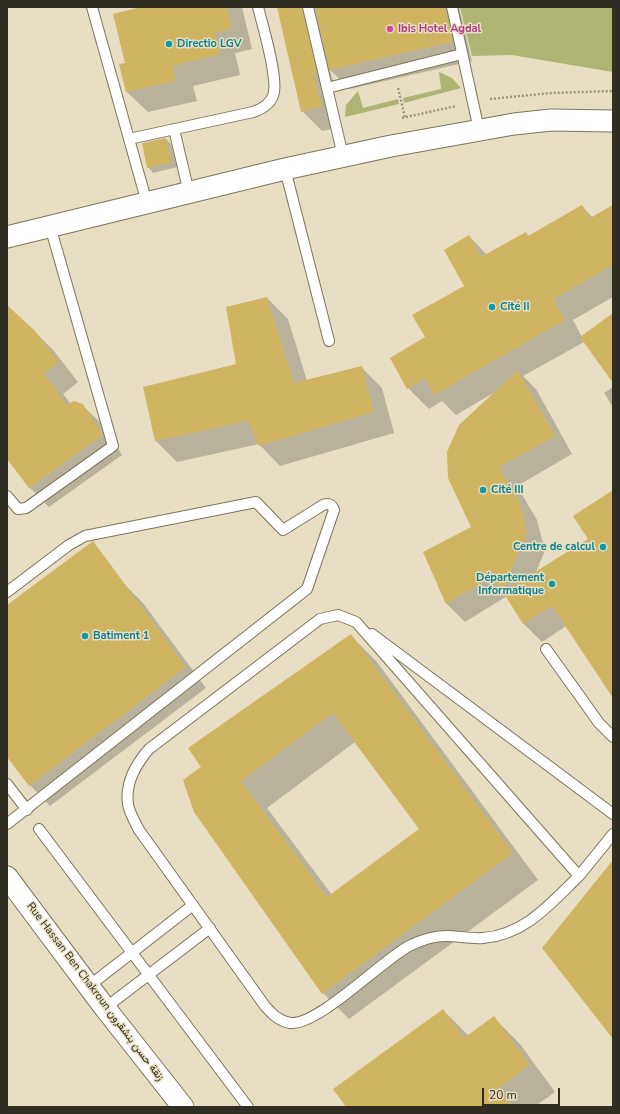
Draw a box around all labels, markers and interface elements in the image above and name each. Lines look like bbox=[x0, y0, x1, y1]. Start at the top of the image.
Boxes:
place label: Ibis Hotel Agdal bbox=[398, 22, 481, 36]
marker: Ibis Hotel Agdal bbox=[385, 24, 395, 34]
place label: Directio LGV bbox=[177, 37, 242, 51]
marker: Directio LGV bbox=[164, 39, 174, 49]
place label: Cité II bbox=[500, 300, 530, 314]
marker: Cité II bbox=[487, 302, 497, 312]
place label: Cité III bbox=[491, 483, 524, 497]
marker: Cité III bbox=[478, 485, 488, 495]
place label: Centre de calcul bbox=[513, 540, 595, 554]
marker: Centre de calcul bbox=[598, 542, 608, 552]
place label: Département Informatique bbox=[476, 571, 544, 597]
marker: Département Informatique bbox=[547, 579, 557, 589]
place label: Batiment 1 bbox=[93, 629, 149, 643]
marker: Batiment 1 bbox=[80, 631, 90, 641]
street label: Rue Hassan Ben Chakroun زنقة حسن بنشقرون bbox=[23, 900, 167, 1084]
scale bar bbox=[484, 1080, 562, 1106]
text: 20 m bbox=[489, 1087, 517, 1103]

